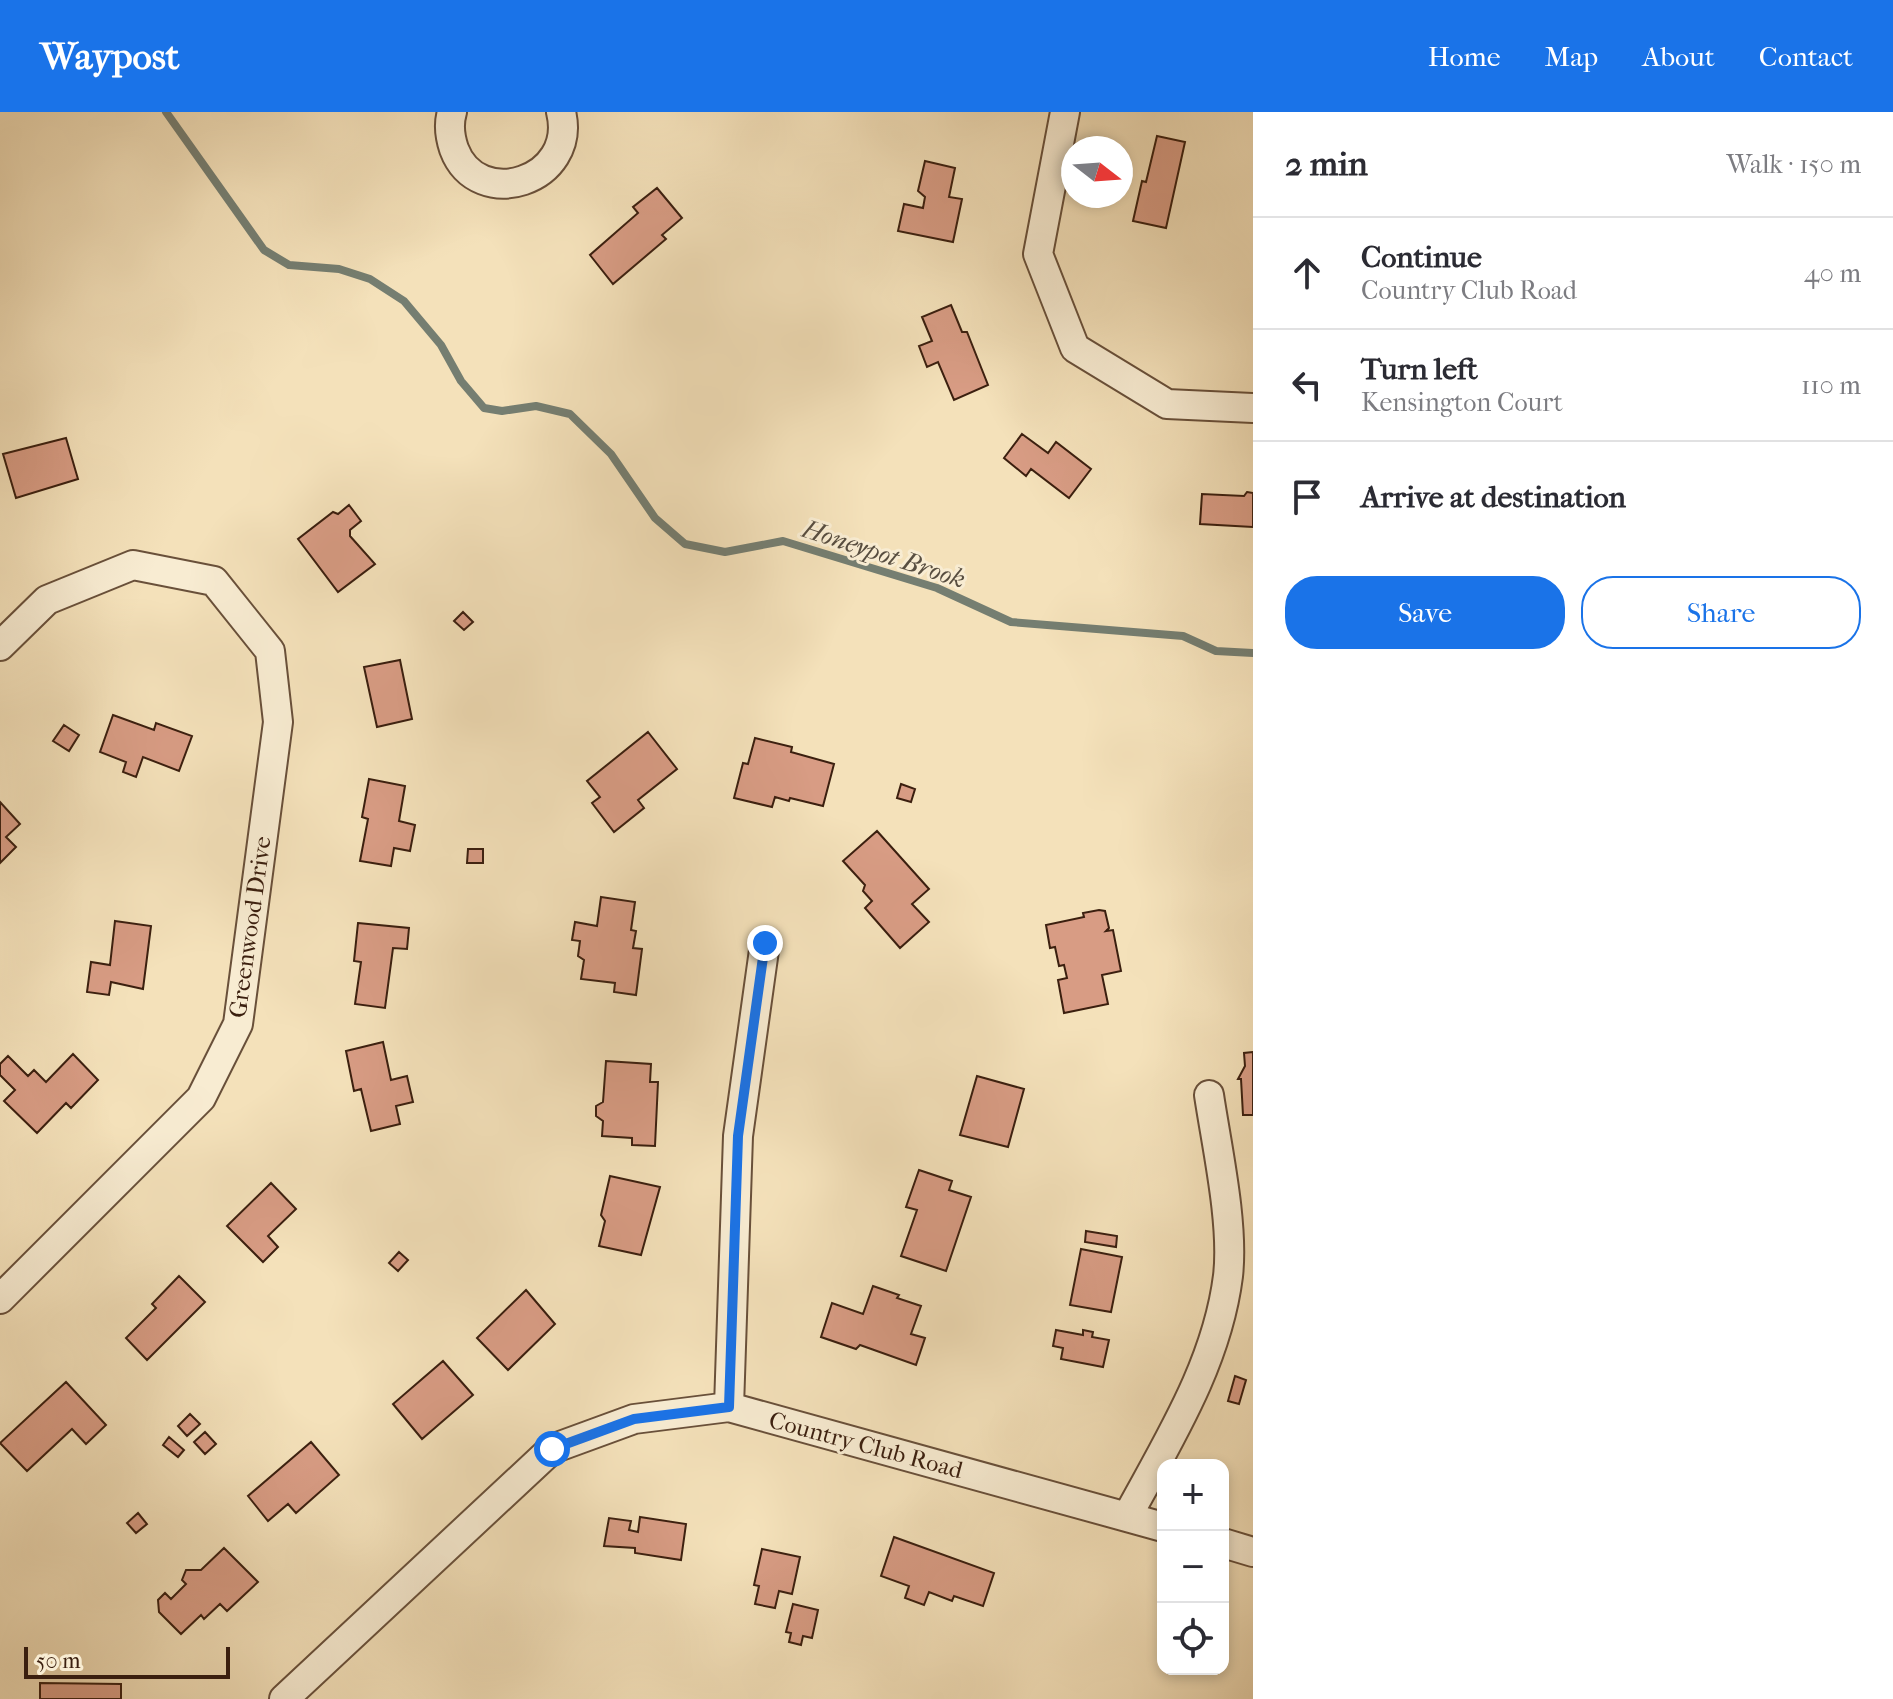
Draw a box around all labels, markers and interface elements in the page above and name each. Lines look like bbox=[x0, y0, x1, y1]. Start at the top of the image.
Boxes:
text: Waypost bbox=[40, 34, 179, 79]
text: Home bbox=[1428, 40, 1501, 73]
text: Map bbox=[1545, 40, 1598, 73]
text: About bbox=[1642, 40, 1715, 73]
text: Contact bbox=[1759, 40, 1853, 73]
north arrow bbox=[1061, 136, 1133, 208]
text: 2 min bbox=[1285, 144, 1368, 184]
text: Walk · 150 m bbox=[1726, 149, 1861, 180]
text: Continue bbox=[1361, 240, 1482, 275]
icon: ahead bbox=[1285, 251, 1329, 295]
text: 40 m bbox=[1804, 258, 1861, 289]
text: Country Club Road bbox=[1361, 275, 1577, 306]
text: Turn left bbox=[1361, 352, 1478, 387]
icon: left bbox=[1285, 363, 1329, 407]
text: 110 m bbox=[1801, 370, 1861, 401]
text: Kensington Court bbox=[1361, 387, 1563, 418]
icon: arrive bbox=[1285, 475, 1329, 519]
text: Arrive at destination bbox=[1361, 480, 1626, 515]
water label: Honeypot Brook bbox=[798, 513, 969, 595]
button: Save bbox=[1285, 576, 1565, 649]
button: Share bbox=[1581, 576, 1861, 649]
street label: Greenwood Drive bbox=[223, 834, 277, 1019]
route end bbox=[747, 925, 783, 961]
street label: Country Club Road bbox=[766, 1406, 967, 1485]
route start bbox=[534, 1431, 570, 1467]
map controls bbox=[1157, 1459, 1229, 1675]
button: + bbox=[1157, 1459, 1229, 1531]
button: − bbox=[1157, 1531, 1229, 1603]
button: locate bbox=[1157, 1603, 1229, 1675]
scale bar bbox=[24, 1643, 230, 1679]
text: 50 m bbox=[36, 1648, 81, 1674]

